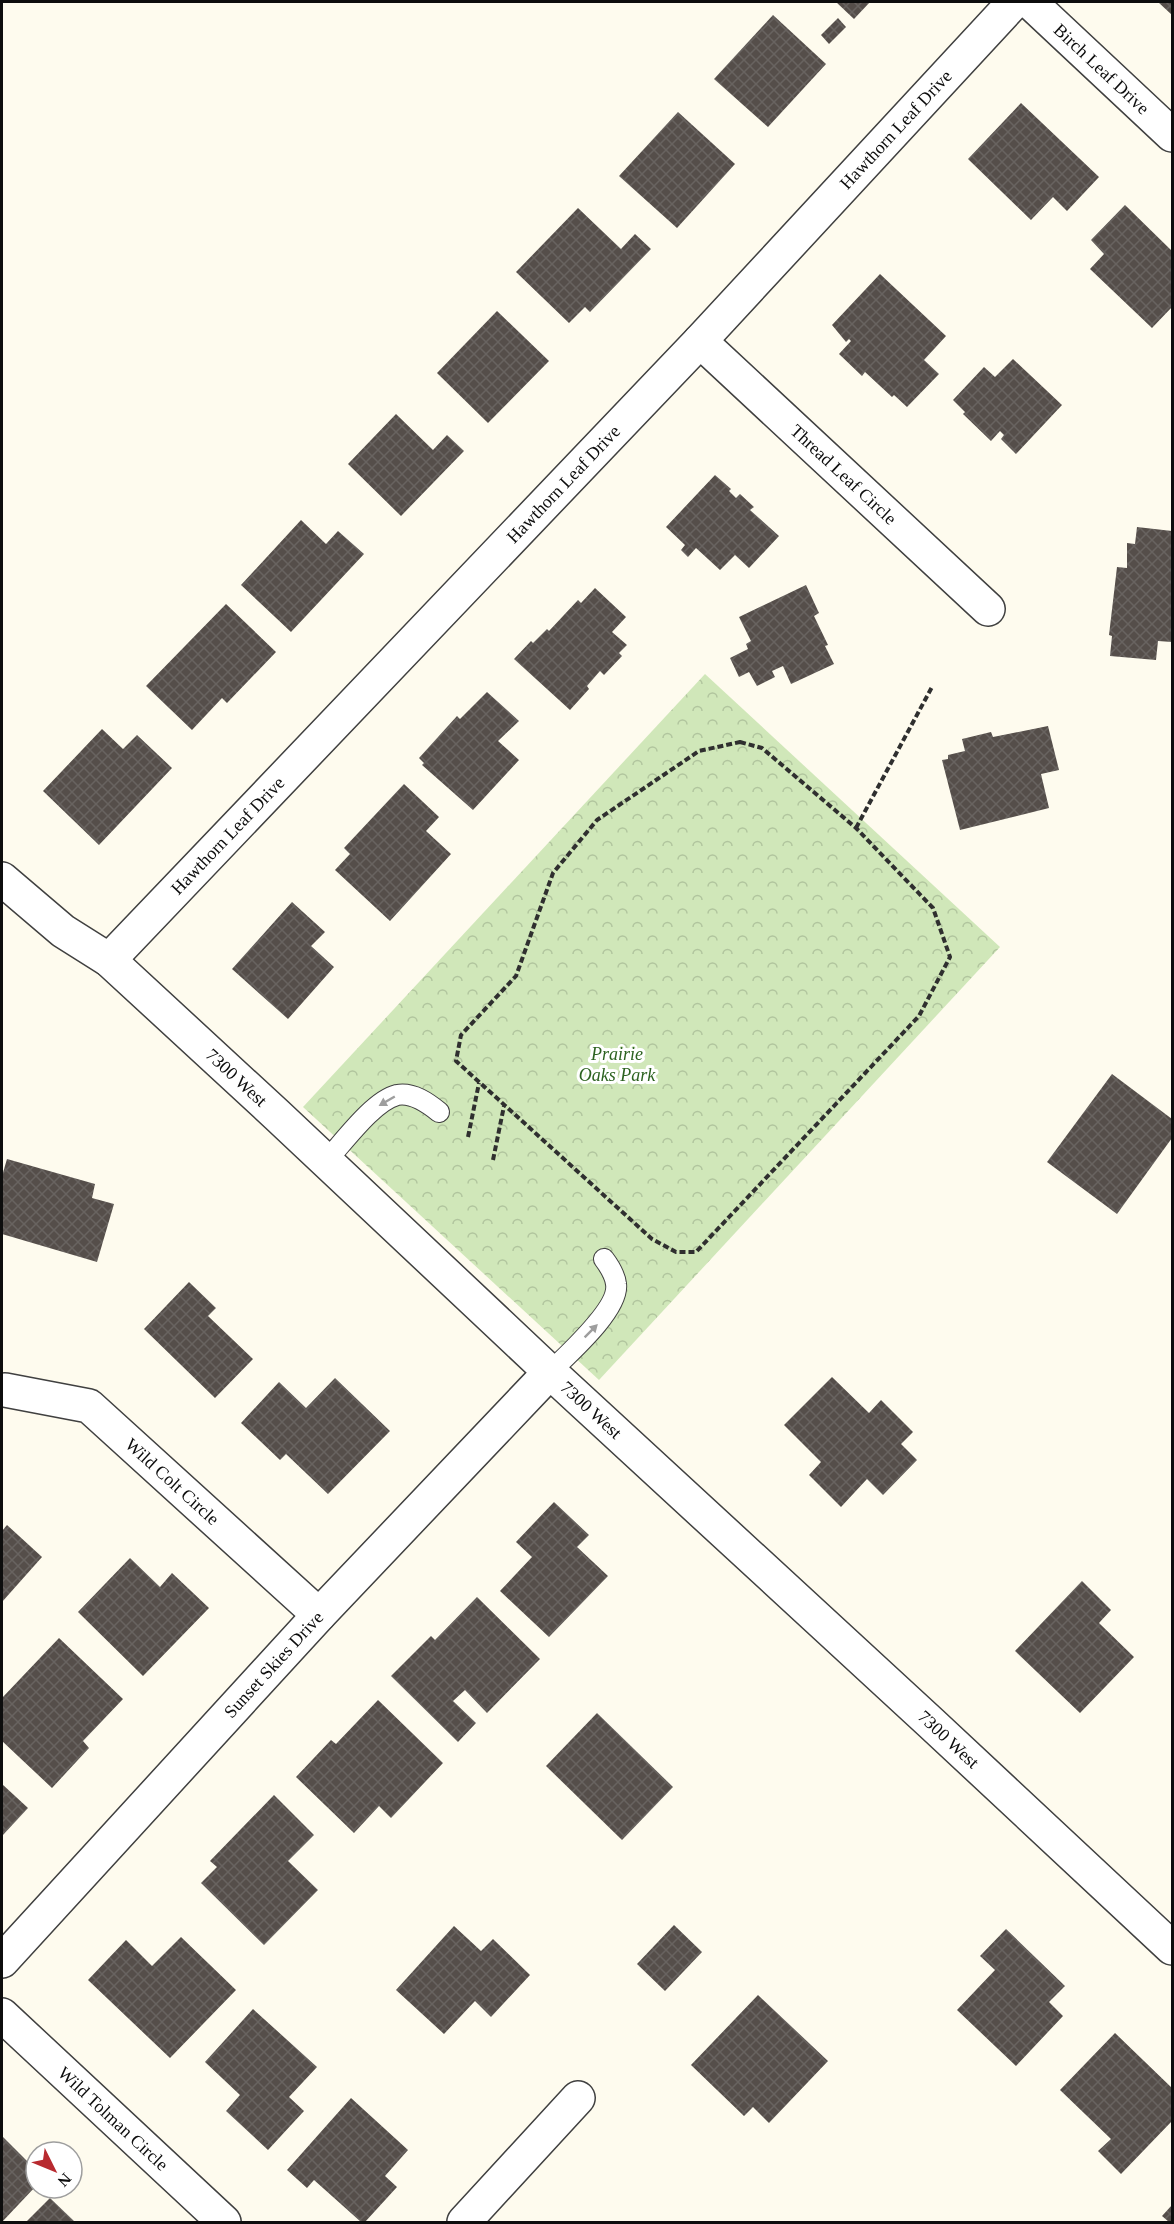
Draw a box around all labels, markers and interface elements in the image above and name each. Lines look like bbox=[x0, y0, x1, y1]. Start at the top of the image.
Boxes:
street label: Birch Leaf Drive bbox=[1050, 20, 1153, 118]
street label: Hawthorn Leaf Drive bbox=[836, 66, 956, 193]
street label: Hawthorn Leaf Drive bbox=[503, 421, 624, 547]
street label: Thread Leaf Circle bbox=[787, 421, 900, 529]
street label: Hawthorn Leaf Drive bbox=[167, 773, 289, 899]
park label: Prairie Oaks Park bbox=[579, 1044, 656, 1085]
street label: 7300 West bbox=[202, 1045, 271, 1111]
one-way arrow bbox=[379, 1096, 395, 1107]
one-way arrow bbox=[584, 1323, 598, 1338]
street label: 7300 West bbox=[557, 1377, 626, 1443]
street label: Wild Colt Circle bbox=[121, 1434, 223, 1529]
street label: Sunset Skies Drive bbox=[220, 1607, 327, 1722]
street label: 7300 West bbox=[914, 1706, 983, 1772]
street label: Wild Tolman Circle bbox=[54, 2063, 172, 2175]
north arrow bbox=[24, 2140, 84, 2200]
text: N bbox=[54, 2170, 75, 2190]

